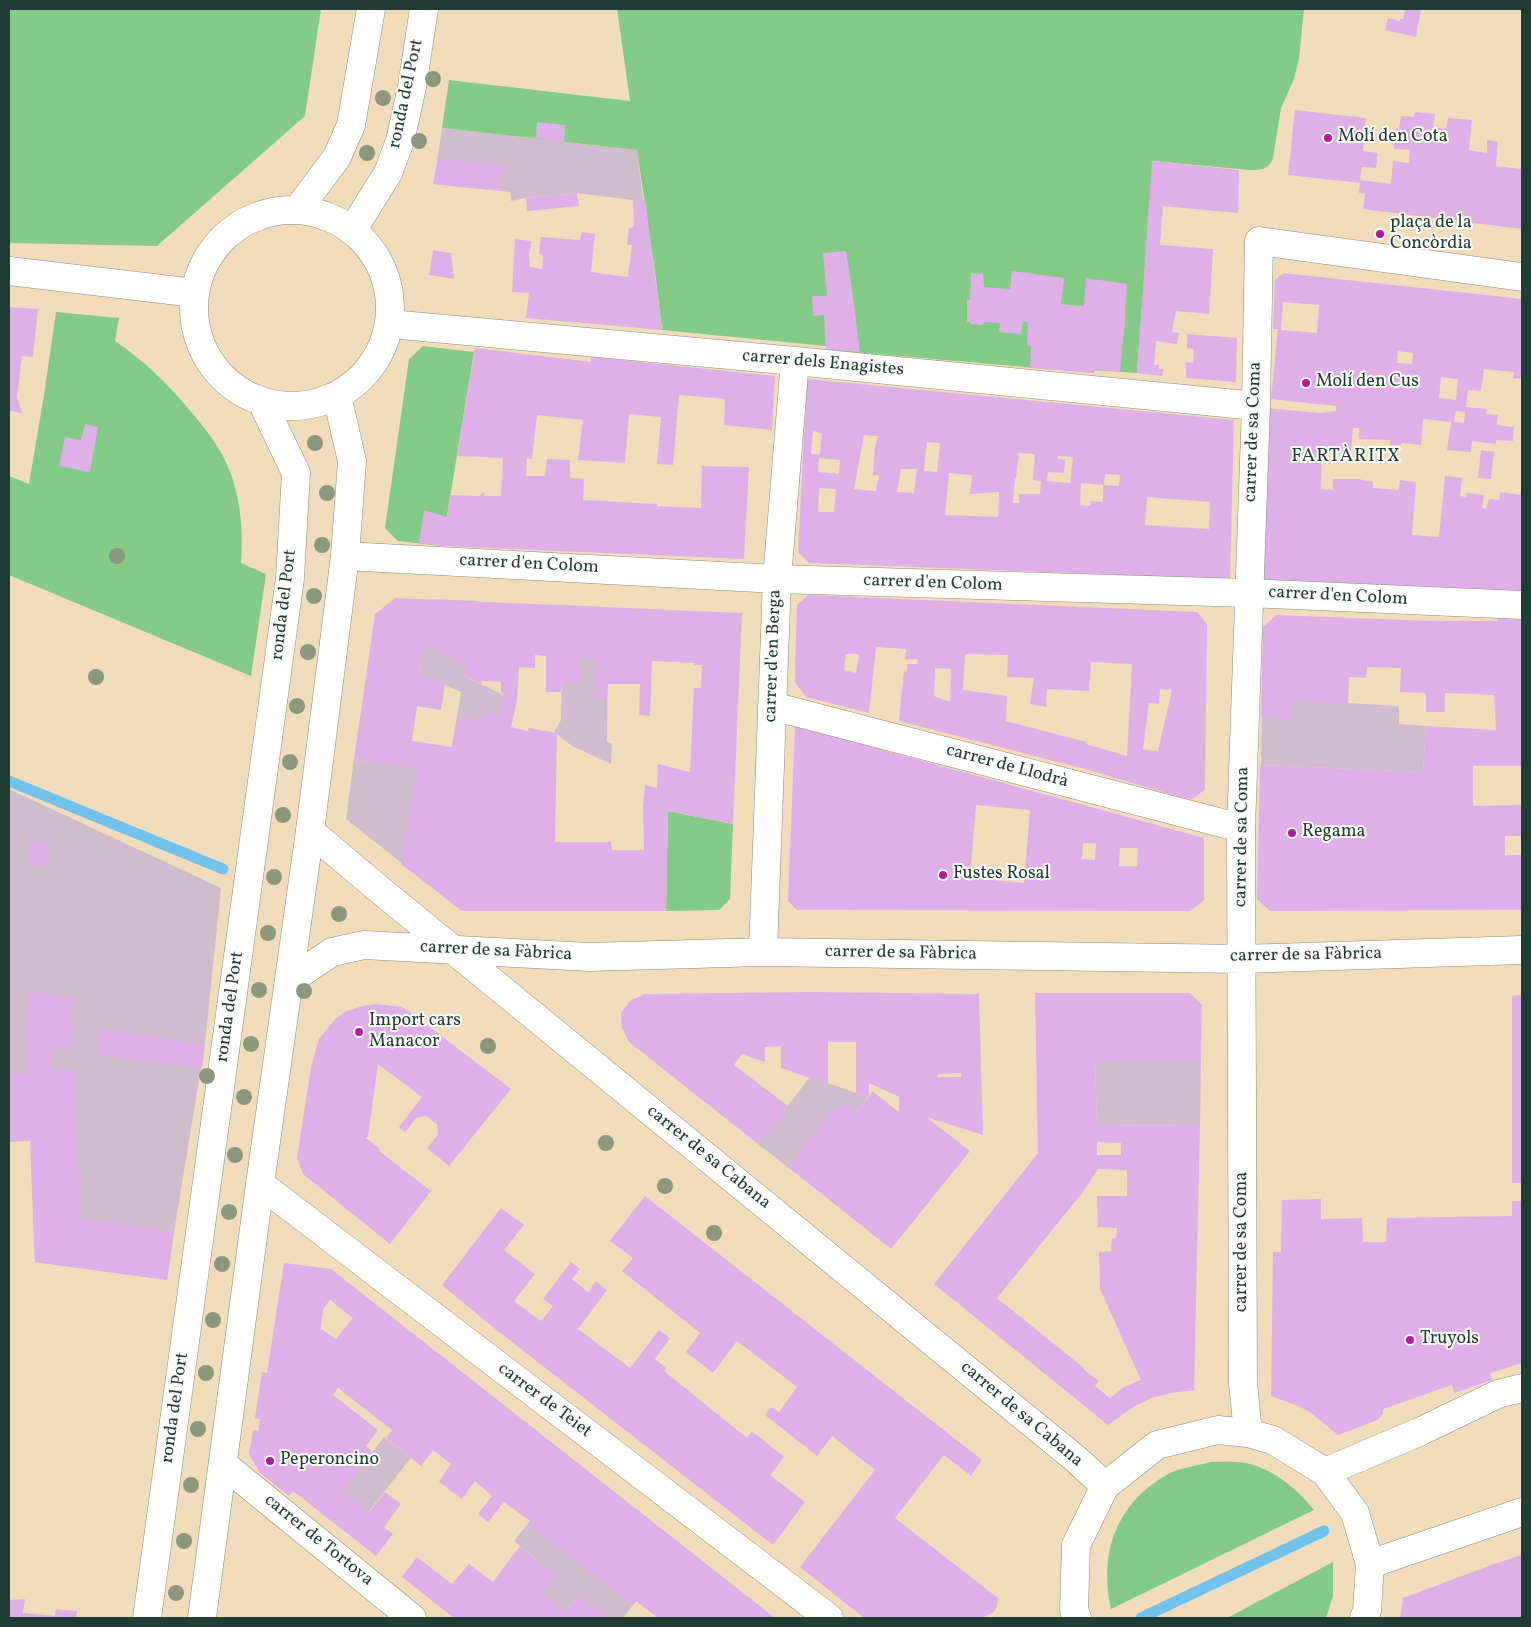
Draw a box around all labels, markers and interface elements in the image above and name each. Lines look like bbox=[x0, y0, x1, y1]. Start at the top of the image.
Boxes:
street label: ronda del Port bbox=[385, 37, 429, 151]
place label: Molí den Cota bbox=[1338, 127, 1448, 149]
marker: Molí den Cota bbox=[1322, 132, 1334, 144]
place label: plaça de la Concòrdia bbox=[1390, 213, 1472, 255]
marker: plaça de la Concòrdia bbox=[1374, 228, 1386, 240]
street label: carrer dels Enagistes bbox=[741, 346, 905, 382]
street label: carrer de sa Coma bbox=[1241, 361, 1267, 503]
place label: Molí den Cus bbox=[1316, 372, 1419, 394]
marker: Molí den Cus bbox=[1300, 377, 1312, 389]
district label: FARTÀRITX bbox=[1290, 447, 1402, 469]
street label: ronda del Port bbox=[267, 548, 303, 662]
street label: carrer d'en Colom bbox=[459, 551, 599, 579]
street label: carrer d'en Colom bbox=[863, 571, 1003, 597]
street label: carrer d'en Colom bbox=[1268, 583, 1408, 611]
street label: carrer d'en Berga bbox=[761, 589, 787, 723]
street label: carrer de Llodrà bbox=[943, 740, 1071, 794]
street label: carrer de sa Coma bbox=[1231, 767, 1255, 907]
place label: Regama bbox=[1302, 822, 1366, 844]
marker: Regama bbox=[1286, 827, 1298, 839]
place label: Fustes Rosal bbox=[953, 864, 1050, 886]
marker: Fustes Rosal bbox=[937, 869, 949, 881]
street label: carrer de sa Fàbrica bbox=[419, 937, 573, 967]
street label: carrer de sa Fàbrica bbox=[825, 942, 977, 966]
street label: carrer de sa Fàbrica bbox=[1230, 944, 1382, 968]
street label: ronda del Port bbox=[213, 950, 249, 1064]
place label: Import cars Manacor bbox=[369, 1011, 461, 1054]
marker: Import cars Manacor bbox=[353, 1026, 365, 1038]
street label: carrer de sa Cabana bbox=[642, 1101, 774, 1215]
street label: carrer de sa Coma bbox=[1232, 1172, 1254, 1312]
place label: Truyols bbox=[1420, 1329, 1479, 1351]
marker: Truyols bbox=[1404, 1334, 1416, 1346]
street label: ronda del Port bbox=[158, 1351, 194, 1465]
street label: carrer de sa Cabana bbox=[955, 1357, 1087, 1473]
street label: carrer de Teiet bbox=[493, 1359, 595, 1443]
place label: Peperoncino bbox=[280, 1450, 379, 1472]
marker: Peperoncino bbox=[264, 1455, 276, 1467]
street label: carrer de Tortova bbox=[259, 1490, 377, 1592]

